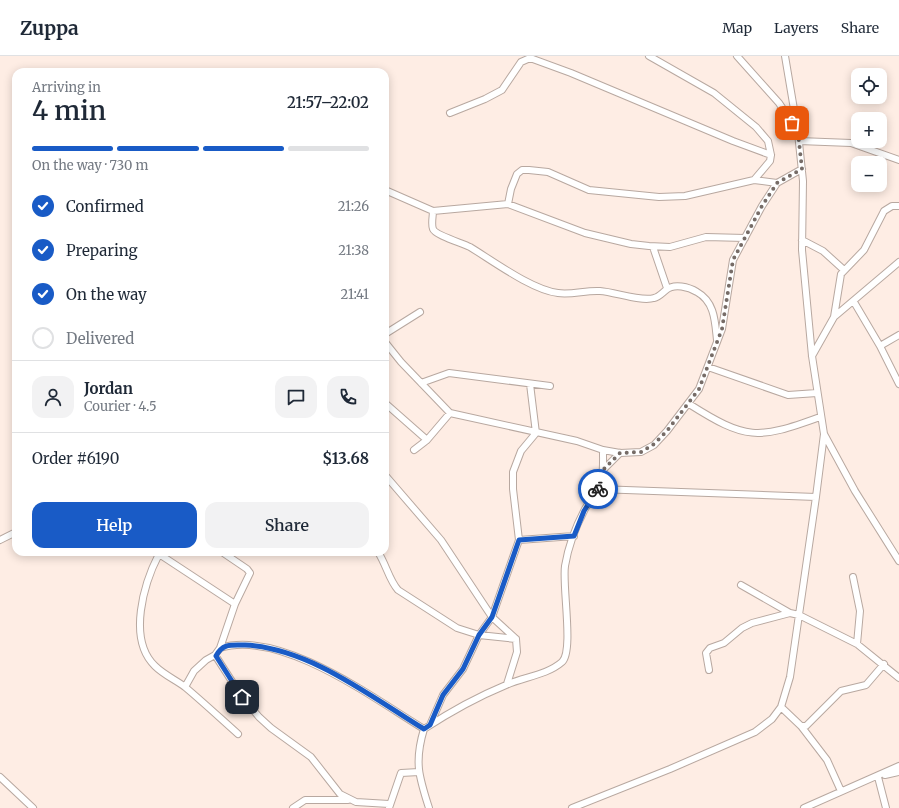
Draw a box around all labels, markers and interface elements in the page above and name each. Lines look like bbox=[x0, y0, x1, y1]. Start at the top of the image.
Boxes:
text: Zuppa bbox=[20, 16, 79, 40]
text: Map bbox=[722, 19, 752, 37]
text: Layers bbox=[774, 19, 819, 37]
text: Share bbox=[841, 19, 879, 37]
map controls bbox=[851, 68, 887, 192]
button: locate bbox=[851, 68, 887, 104]
text: Arriving in bbox=[32, 79, 101, 96]
text: 21:57–22:02 bbox=[287, 93, 369, 112]
text: 4 min bbox=[32, 94, 106, 127]
pin bbox=[775, 106, 809, 140]
icon: bag bbox=[781, 112, 803, 134]
button: + bbox=[851, 112, 887, 148]
button: − bbox=[851, 156, 887, 192]
text: On the way · 730 m bbox=[32, 157, 148, 174]
icon: check bbox=[32, 195, 54, 217]
text: Confirmed bbox=[66, 197, 144, 216]
text: 21:26 bbox=[338, 198, 369, 215]
icon: check bbox=[32, 239, 54, 261]
text: Preparing bbox=[66, 241, 138, 260]
text: 21:38 bbox=[338, 242, 369, 259]
icon: check bbox=[32, 283, 54, 305]
text: On the way bbox=[66, 285, 147, 304]
text: 21:41 bbox=[341, 286, 369, 303]
text: Delivered bbox=[66, 329, 134, 348]
button: person bbox=[32, 376, 74, 418]
button: chat bbox=[275, 376, 317, 418]
button: phone bbox=[327, 376, 369, 418]
text: Jordan bbox=[84, 379, 133, 398]
text: Courier · 4.5 bbox=[84, 398, 157, 415]
text: Order #6190 bbox=[32, 449, 120, 468]
text: $13.68 bbox=[322, 449, 369, 468]
courier bbox=[578, 469, 618, 509]
icon: bike bbox=[587, 478, 609, 500]
button: Help bbox=[32, 502, 197, 548]
button: Share bbox=[205, 502, 369, 548]
pin bbox=[225, 680, 259, 714]
icon: home bbox=[231, 686, 253, 708]

